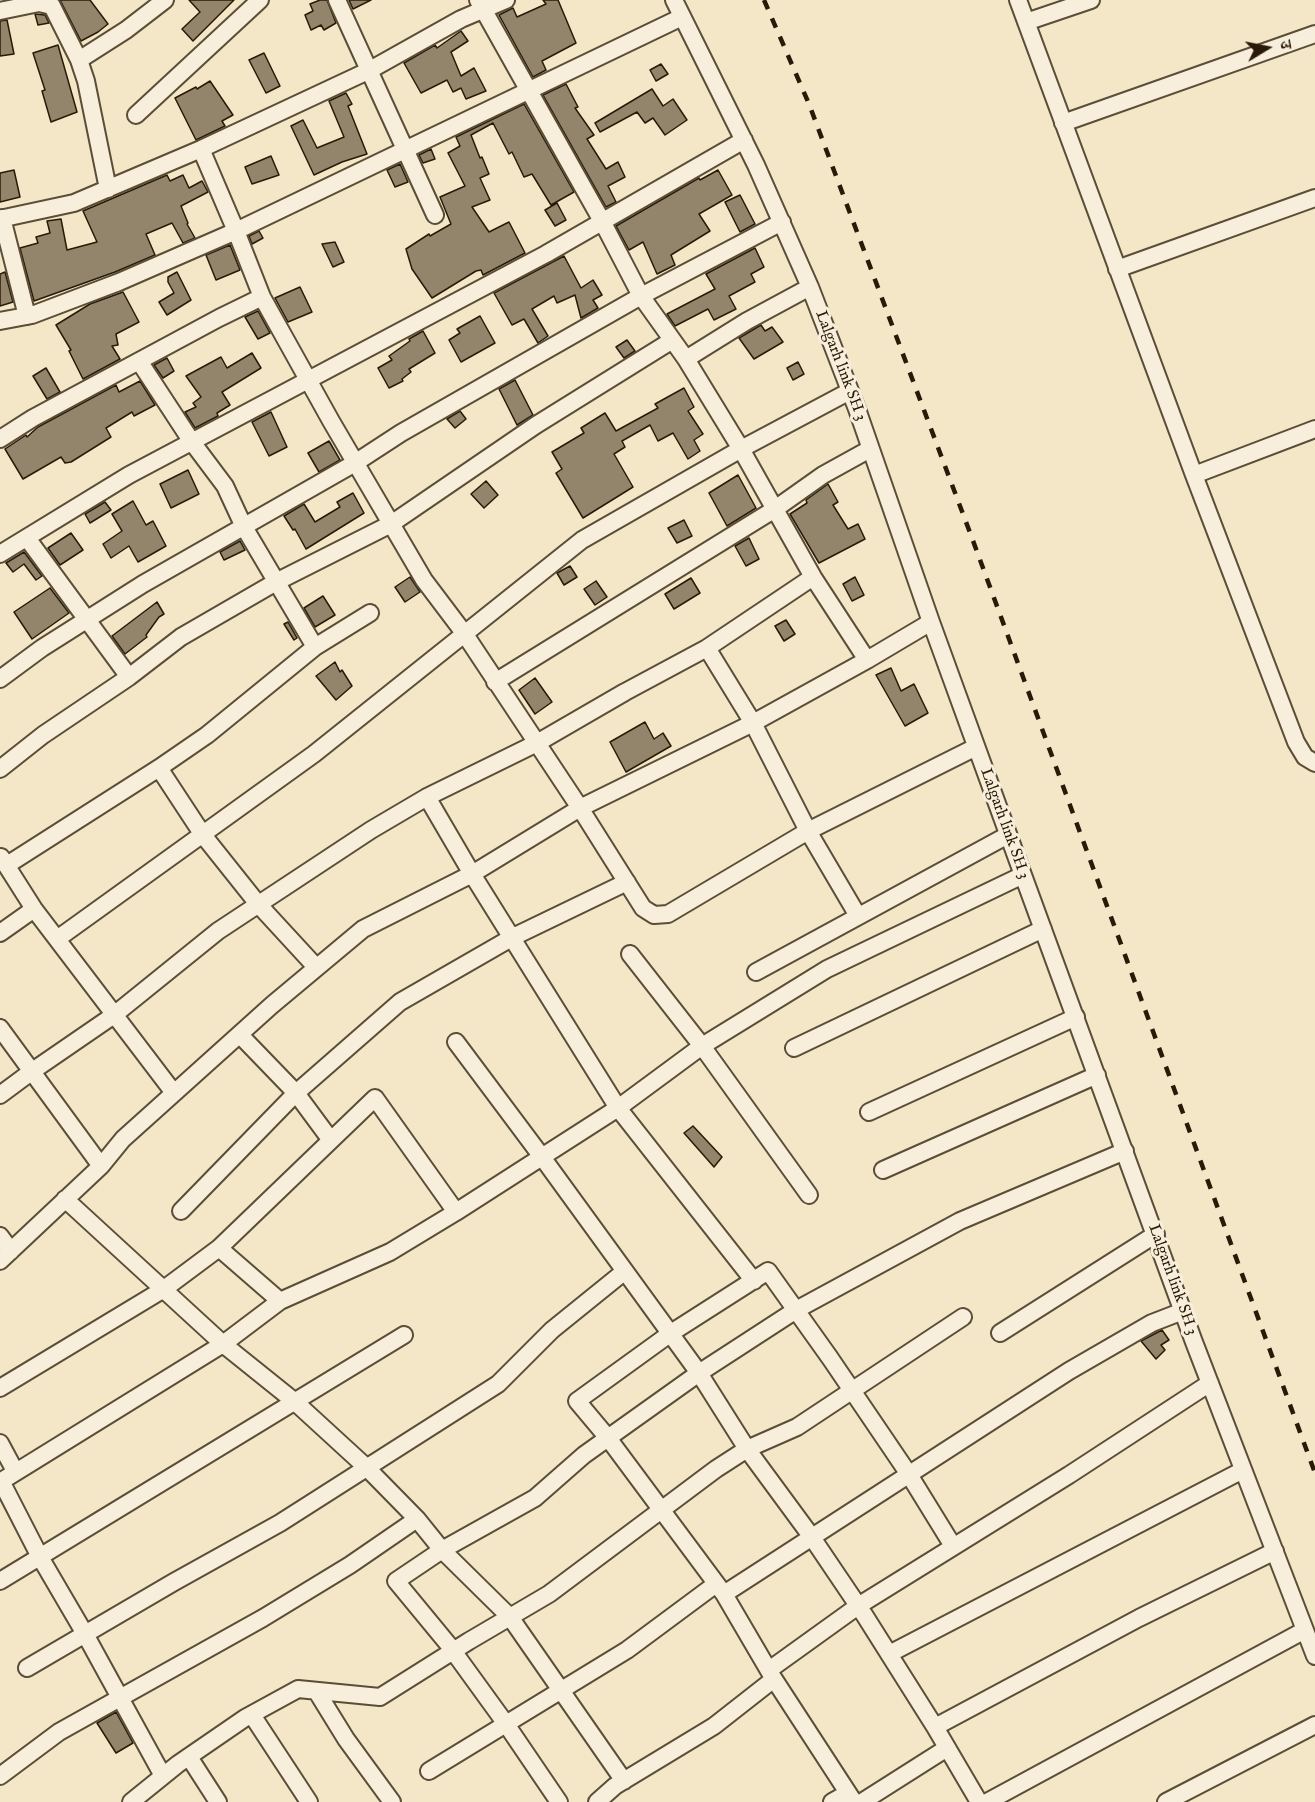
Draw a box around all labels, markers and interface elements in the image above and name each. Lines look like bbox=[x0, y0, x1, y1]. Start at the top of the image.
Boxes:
north arrow bbox=[1237, 18, 1297, 78]
text: उ bbox=[1274, 39, 1295, 51]
street label: Lalgarh link SH 3 bbox=[810, 308, 870, 424]
street label: Lalgarh link SH 3 bbox=[975, 766, 1033, 882]
street label: Lalgarh link SH 3 bbox=[1143, 1222, 1201, 1338]

